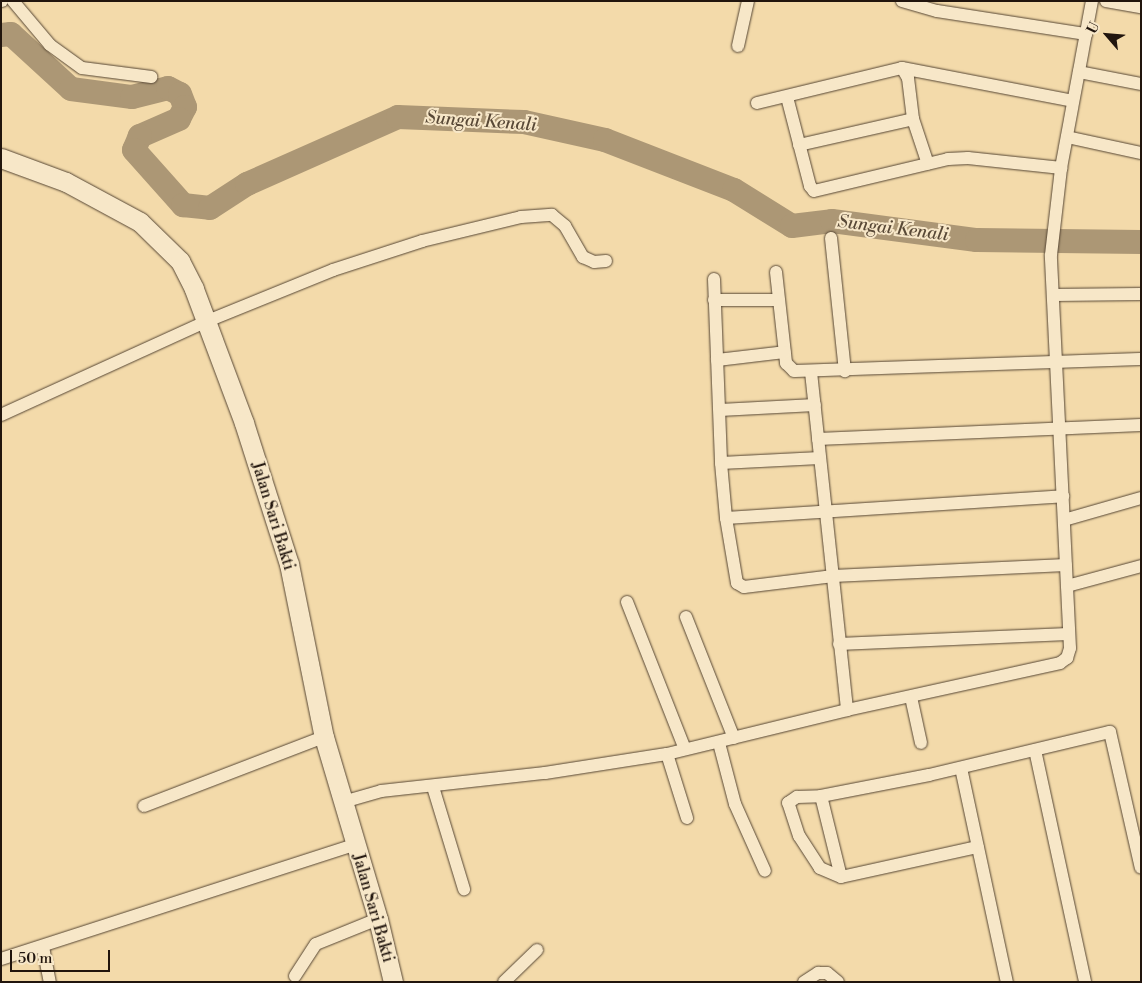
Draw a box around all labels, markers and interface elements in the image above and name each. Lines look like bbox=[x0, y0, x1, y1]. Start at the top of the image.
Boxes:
north arrow bbox=[1082, 10, 1132, 60]
text: U bbox=[1083, 19, 1104, 37]
water label: Sungai Kenali bbox=[425, 107, 537, 137]
water label: Sungai Kenali bbox=[836, 211, 950, 247]
street label: Jalan Sari Bakti bbox=[247, 460, 299, 572]
street label: Jalan Sari Bakti bbox=[348, 851, 398, 965]
scale bar bbox=[12, 940, 112, 972]
text: 50 m bbox=[18, 949, 52, 968]

